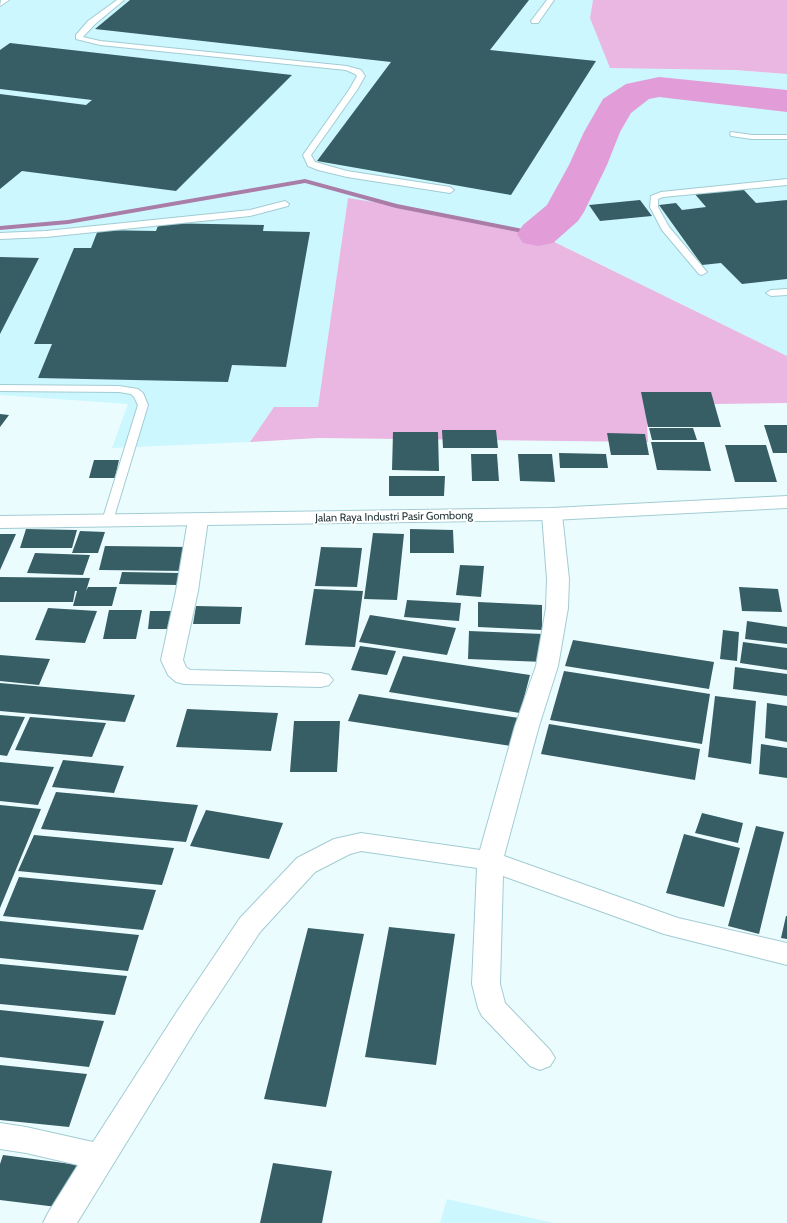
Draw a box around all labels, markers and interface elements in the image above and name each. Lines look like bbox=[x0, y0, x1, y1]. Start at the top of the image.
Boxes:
street label: Jalan Raya Industri Pasir Gombong bbox=[315, 509, 473, 525]

